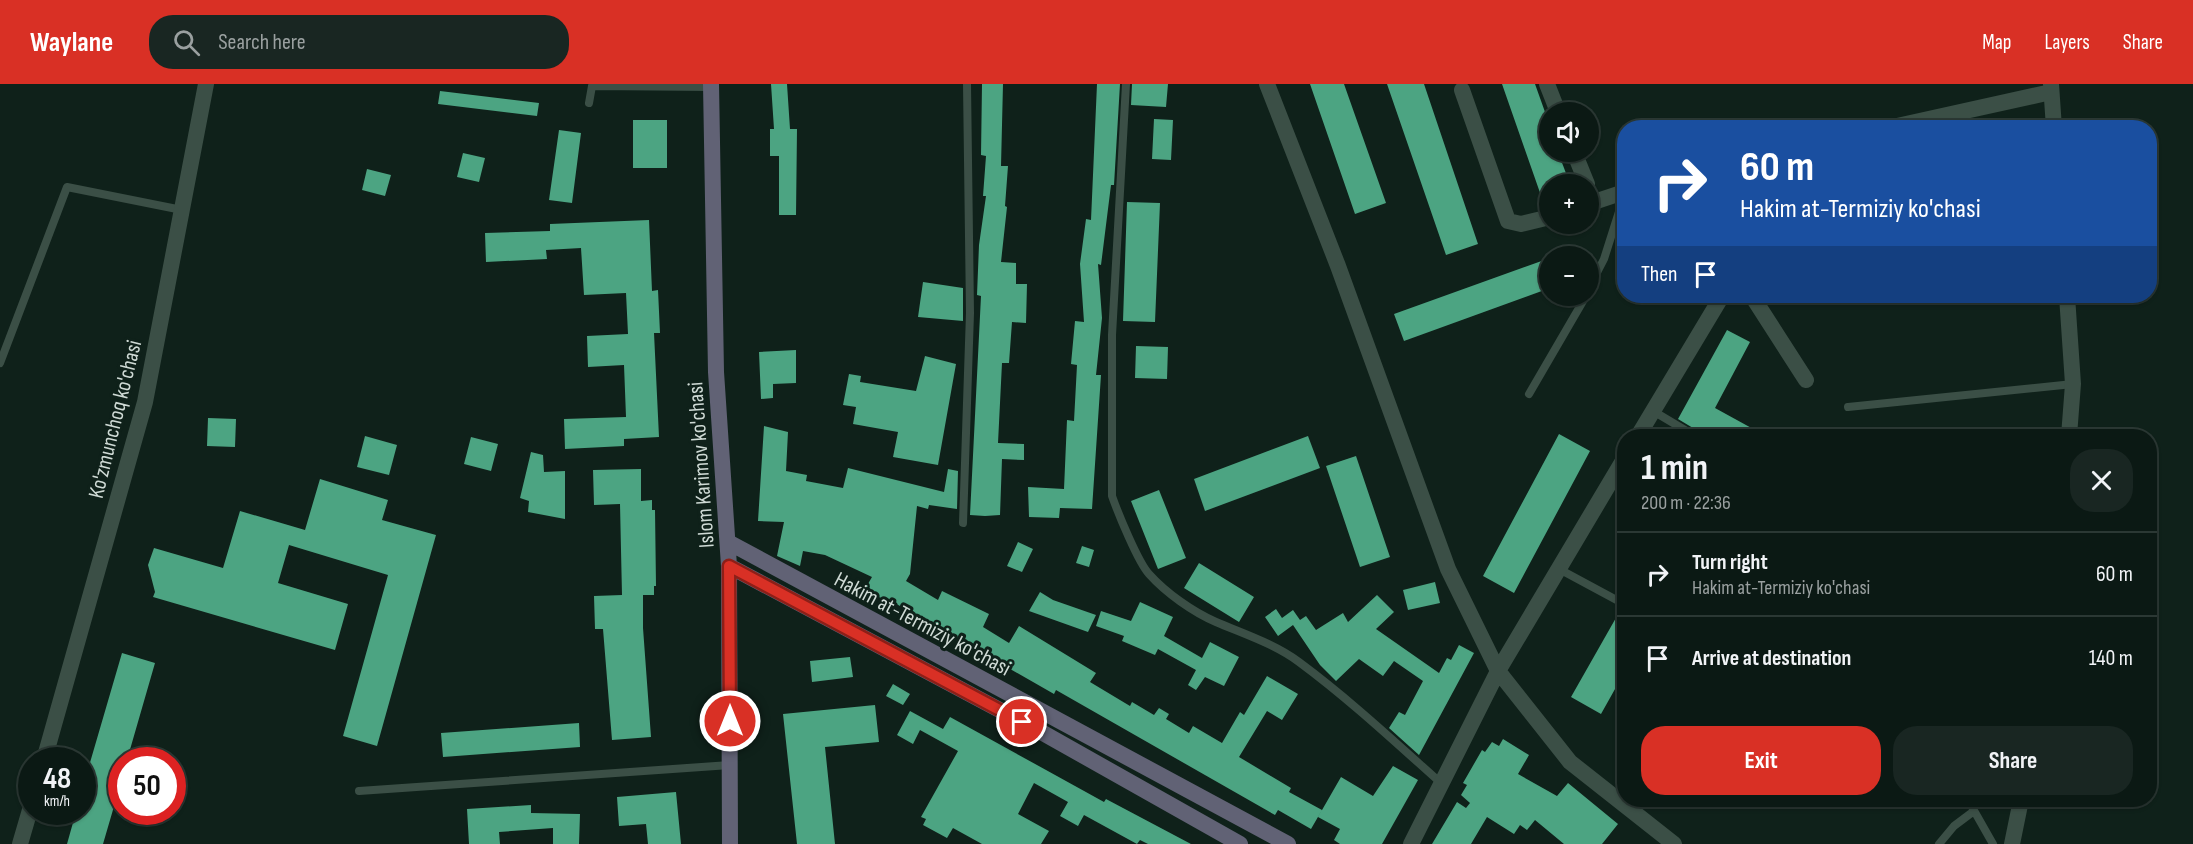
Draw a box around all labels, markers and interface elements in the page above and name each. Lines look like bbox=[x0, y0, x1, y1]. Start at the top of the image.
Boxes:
search box bbox=[149, 15, 569, 69]
text: Waylane bbox=[30, 26, 113, 59]
icon: search bbox=[170, 26, 203, 59]
text: Search here bbox=[218, 29, 306, 56]
text: Map bbox=[1982, 30, 2011, 55]
text: Layers bbox=[2044, 30, 2090, 55]
text: Share bbox=[2123, 30, 2163, 55]
map controls bbox=[1539, 102, 1599, 306]
button: sound bbox=[1539, 102, 1599, 162]
text: 60 m bbox=[1740, 142, 1814, 193]
icon: right bbox=[1641, 144, 1719, 222]
button: + bbox=[1539, 174, 1599, 234]
text: Hakim at-Termiziy ko'chasi bbox=[1740, 193, 1981, 225]
button: − bbox=[1539, 246, 1599, 306]
icon: arrive bbox=[1689, 258, 1722, 291]
text: Then bbox=[1641, 261, 1677, 288]
street label: Ko'zmunchoq ko'chasi bbox=[83, 337, 148, 501]
street label: Islom Karimov ko'chasi bbox=[682, 381, 721, 549]
text: 1 min bbox=[1641, 447, 1708, 490]
button: close bbox=[2070, 449, 2133, 512]
text: 200 m · 22:36 bbox=[1641, 491, 1731, 515]
text: Turn right bbox=[1692, 549, 1768, 576]
icon: right bbox=[1641, 558, 1674, 591]
text: 60 m bbox=[2096, 561, 2133, 588]
street label: Hakim at-Termiziy ko'chasi bbox=[829, 566, 1015, 682]
text: Hakim at-Termiziy ko'chasi bbox=[1692, 576, 1870, 600]
icon: arrive bbox=[1641, 642, 1674, 675]
text: Arrive at destination bbox=[1692, 645, 1851, 672]
text: 140 m bbox=[2089, 645, 2133, 672]
position arrow bbox=[698, 689, 762, 753]
pin bbox=[996, 696, 1047, 747]
icon: arrive bbox=[1005, 705, 1038, 738]
button: Exit bbox=[1641, 726, 1881, 795]
button: Share bbox=[1893, 726, 2133, 795]
speed limit sign: 50 bbox=[108, 747, 186, 825]
text: 48 bbox=[43, 761, 71, 797]
text: km/h bbox=[44, 792, 70, 811]

